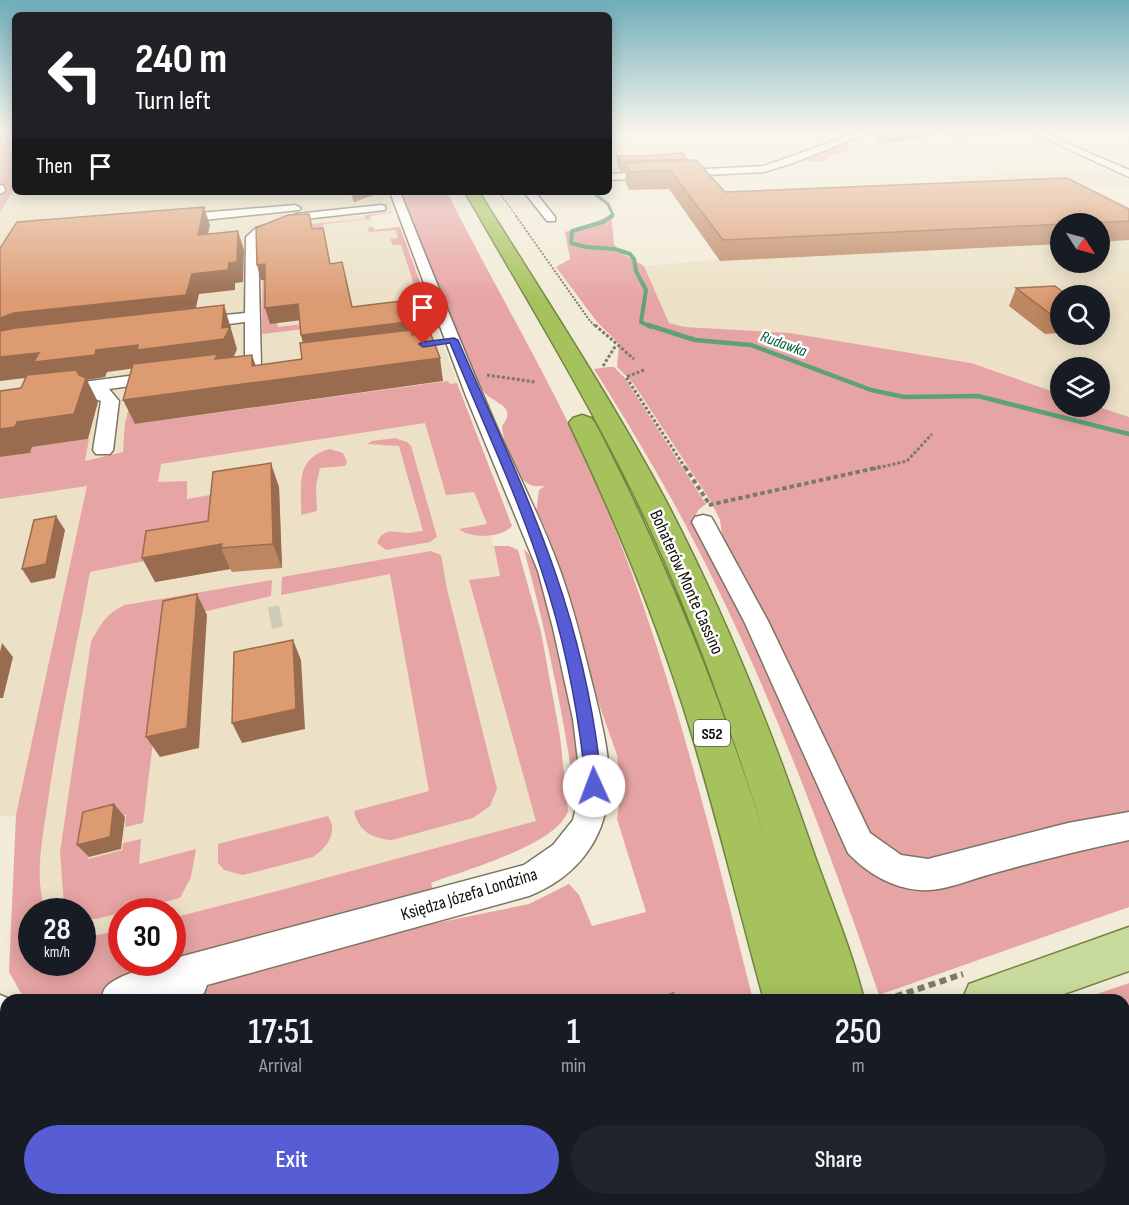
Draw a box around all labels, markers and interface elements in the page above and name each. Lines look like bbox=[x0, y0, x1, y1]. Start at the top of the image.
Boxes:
text: 240 m bbox=[135, 34, 227, 85]
icon: left bbox=[36, 36, 114, 114]
text: Turn left bbox=[135, 85, 211, 117]
icon: arrive bbox=[84, 150, 117, 183]
text: Then bbox=[36, 153, 72, 180]
north arrow bbox=[1050, 213, 1110, 273]
map controls bbox=[1050, 213, 1110, 417]
pin bbox=[397, 282, 448, 344]
button: search bbox=[1050, 285, 1110, 345]
icon: arrive bbox=[406, 291, 439, 324]
water label: Rudawka bbox=[758, 327, 810, 362]
button: layers bbox=[1050, 357, 1110, 417]
street label: Bohaterów Monte Cassino bbox=[645, 507, 728, 658]
road number: S52 bbox=[694, 720, 730, 746]
position arrow bbox=[562, 754, 626, 818]
street label: Księdza Józefa Londzina bbox=[398, 864, 540, 925]
speed limit sign: 30 bbox=[108, 898, 186, 976]
text: 28 bbox=[43, 912, 71, 948]
text: km/h bbox=[44, 943, 70, 962]
text: 17:51 bbox=[248, 1011, 313, 1054]
text: 1 bbox=[567, 1011, 580, 1054]
text: 250 bbox=[834, 1011, 882, 1054]
text: Arrival bbox=[259, 1054, 302, 1078]
text: min bbox=[561, 1054, 586, 1078]
text: m bbox=[852, 1054, 864, 1078]
button: Exit bbox=[24, 1125, 559, 1194]
button: Share bbox=[571, 1125, 1106, 1194]

